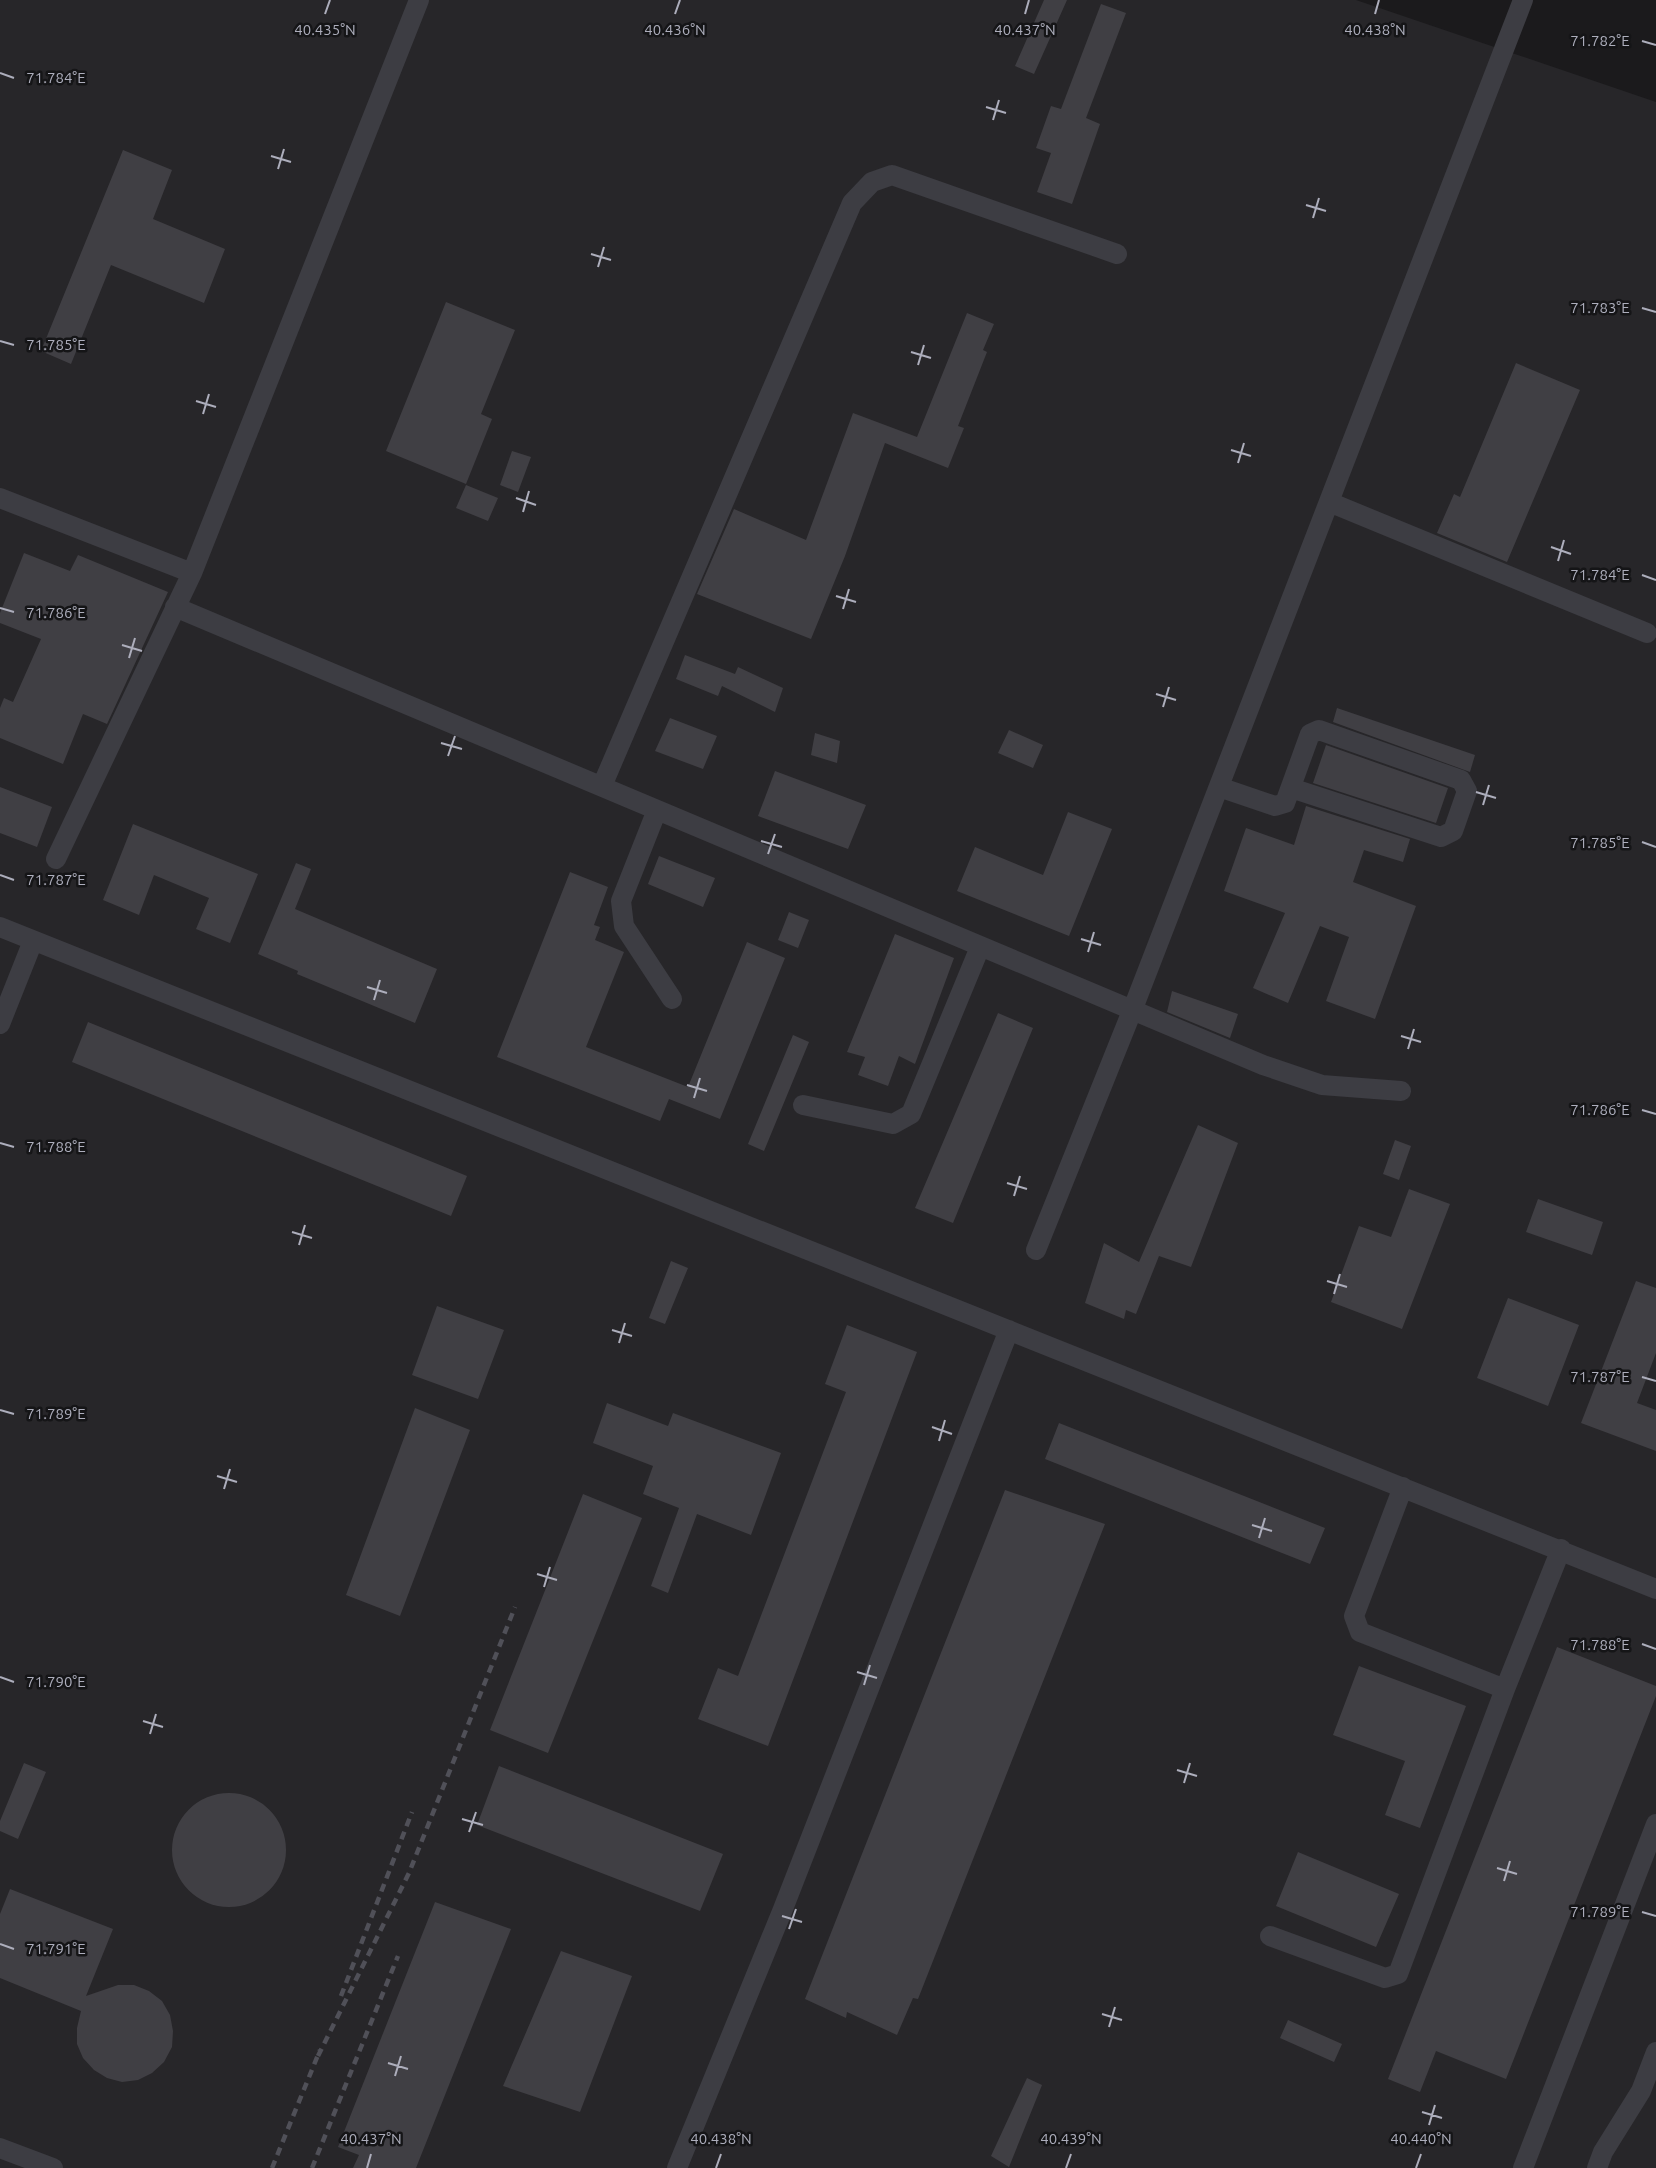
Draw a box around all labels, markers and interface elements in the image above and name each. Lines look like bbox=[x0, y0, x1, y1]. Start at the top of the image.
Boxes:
text: 40.435°N bbox=[294, 21, 356, 38]
text: 40.436°N bbox=[644, 21, 706, 38]
text: 40.437°N bbox=[994, 21, 1056, 38]
text: 40.438°N bbox=[1344, 21, 1406, 38]
text: 71.782°E bbox=[1570, 32, 1630, 49]
text: 71.784°E bbox=[26, 69, 86, 86]
text: 71.783°E bbox=[1570, 299, 1630, 316]
text: 71.785°E bbox=[26, 336, 86, 353]
text: 71.784°E bbox=[1570, 566, 1630, 583]
text: 71.786°E bbox=[26, 604, 86, 621]
text: 71.785°E bbox=[1570, 834, 1630, 851]
text: 71.787°E bbox=[26, 871, 86, 888]
text: 71.786°E bbox=[1570, 1101, 1630, 1118]
text: 71.788°E bbox=[26, 1138, 86, 1155]
text: 71.787°E bbox=[1570, 1368, 1630, 1385]
text: 71.789°E bbox=[26, 1405, 86, 1422]
text: 71.788°E bbox=[1570, 1636, 1630, 1653]
text: 71.790°E bbox=[26, 1673, 86, 1690]
text: 71.789°E bbox=[1570, 1903, 1630, 1920]
text: 71.791°E bbox=[26, 1940, 86, 1957]
text: 40.437°N bbox=[340, 2130, 402, 2147]
text: 40.438°N bbox=[690, 2130, 752, 2147]
text: 40.439°N bbox=[1040, 2130, 1102, 2147]
text: 40.440°N bbox=[1390, 2130, 1452, 2147]

